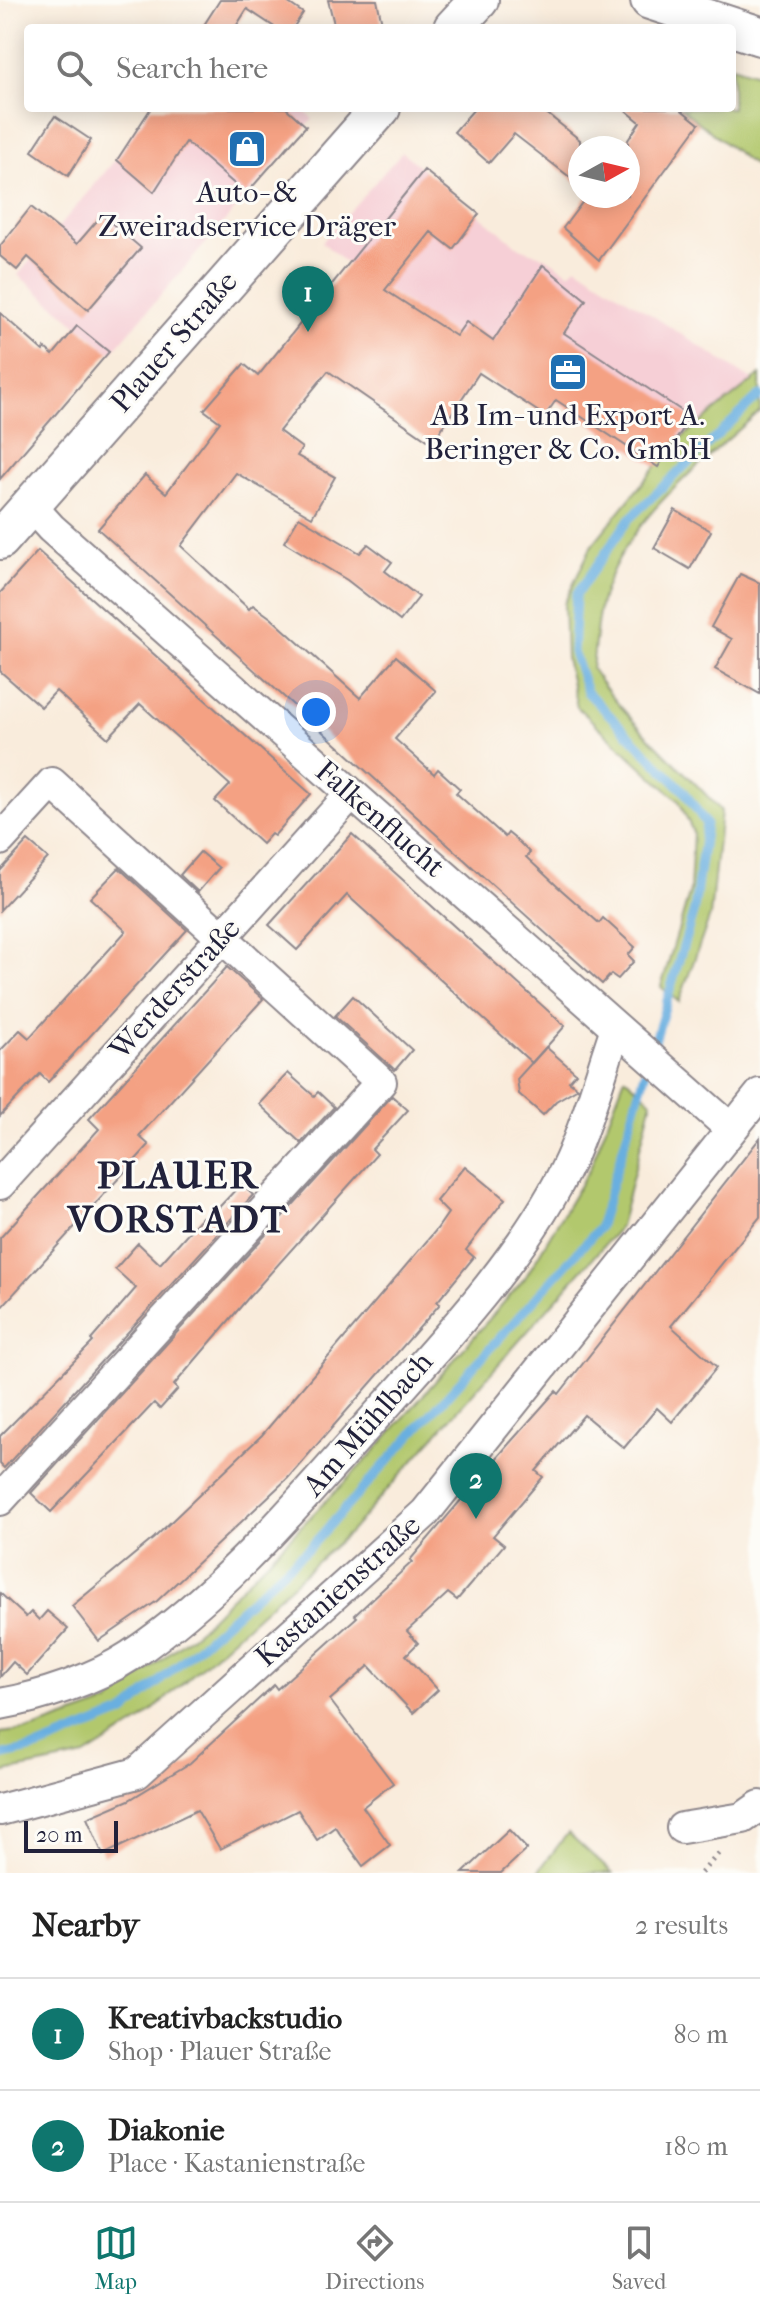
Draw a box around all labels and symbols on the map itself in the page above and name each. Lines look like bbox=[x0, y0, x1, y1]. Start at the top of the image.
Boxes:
shop icon: Auto- & Zweiradservice Dräger bbox=[226, 128, 268, 170]
north arrow bbox=[568, 136, 640, 208]
place label: Auto- & Zweiradservice Dräger bbox=[98, 175, 396, 244]
street label: Plauer Straße bbox=[103, 264, 245, 420]
pin: 1 bbox=[282, 266, 334, 332]
office icon: AB Im- und Export A. Beringer & Co. GmbH bbox=[547, 351, 589, 393]
place label: AB Im- und Export A. Beringer & Co. GmbH bbox=[424, 398, 712, 467]
your location bbox=[296, 692, 336, 732]
street label: Falkenflucht bbox=[308, 753, 452, 885]
street label: Werderstraße bbox=[102, 911, 248, 1068]
district label: PLAUER VORSTADT bbox=[67, 1153, 288, 1242]
street label: Am Mühlbach bbox=[295, 1345, 440, 1504]
pin: 2 bbox=[450, 1453, 502, 1519]
street label: Kastanienstraße bbox=[248, 1508, 428, 1674]
scale bar bbox=[24, 1817, 118, 1853]

